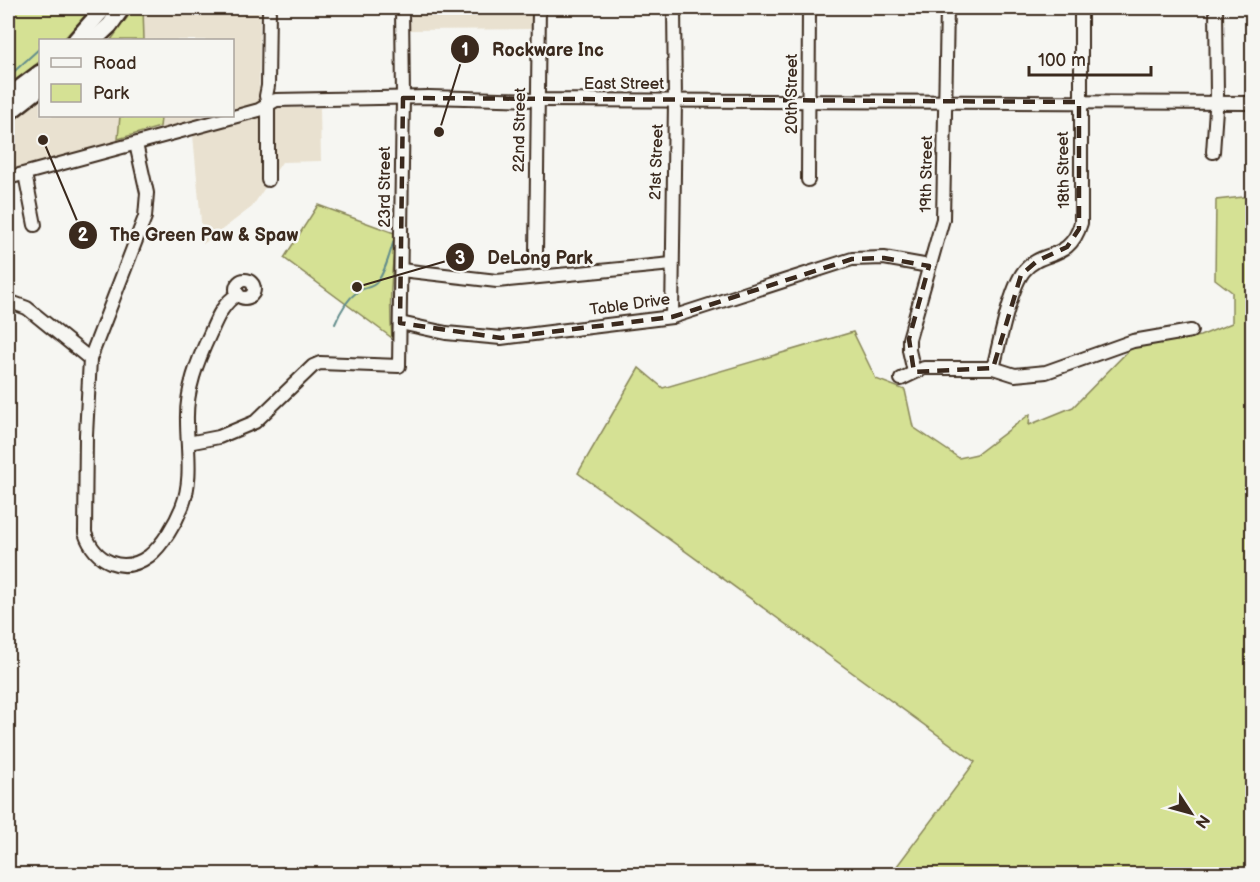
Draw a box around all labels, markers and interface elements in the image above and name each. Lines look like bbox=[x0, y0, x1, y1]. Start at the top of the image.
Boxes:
callout: Rockware Inc bbox=[450, 31, 616, 67]
legend bbox=[39, 39, 234, 117]
scale bar bbox=[1029, 39, 1150, 77]
text: 1 bbox=[461, 40, 469, 61]
text: Rockware Inc bbox=[492, 40, 604, 61]
text: 100 m bbox=[1038, 50, 1086, 71]
text: Road bbox=[93, 53, 137, 74]
street label: 20th Street bbox=[783, 54, 802, 134]
street label: East Street bbox=[584, 75, 664, 94]
text: Park bbox=[93, 83, 129, 104]
street label: 22nd Street bbox=[510, 87, 530, 173]
street label: 21st Street bbox=[646, 124, 668, 200]
street label: 18th Street bbox=[1054, 131, 1074, 209]
street label: 19th Street bbox=[917, 135, 937, 213]
street label: 23rd Street bbox=[376, 146, 395, 228]
callout: The Green Paw & Spaw bbox=[68, 217, 310, 253]
text: 2 bbox=[78, 225, 89, 246]
text: The Green Paw & Spaw bbox=[110, 225, 298, 246]
callout: DeLong Park bbox=[445, 239, 605, 275]
text: 3 bbox=[455, 248, 465, 269]
text: DeLong Park bbox=[487, 248, 593, 269]
street label: Table Drive bbox=[589, 290, 672, 320]
north arrow bbox=[1161, 783, 1221, 843]
text: N bbox=[1191, 810, 1213, 831]

